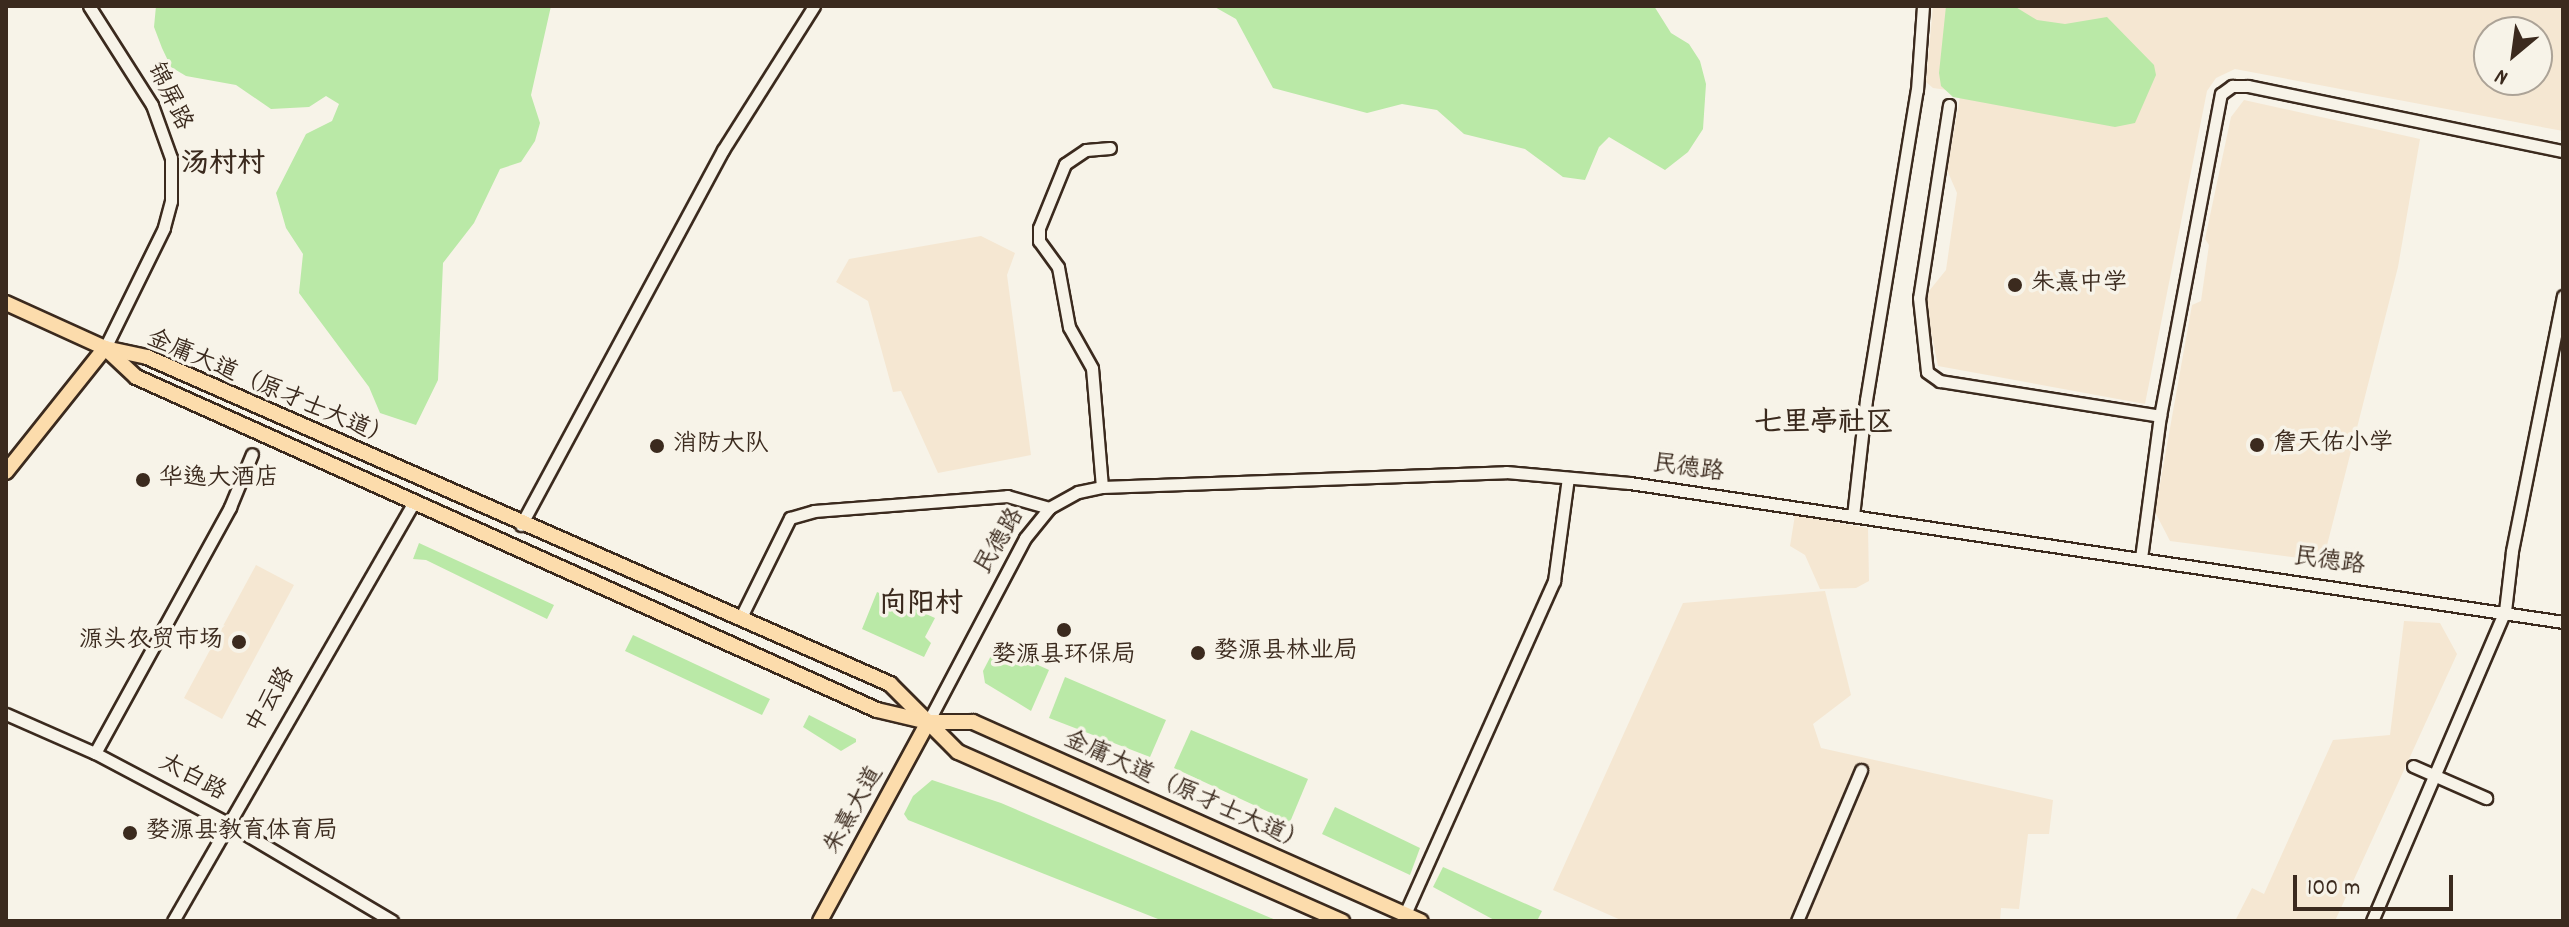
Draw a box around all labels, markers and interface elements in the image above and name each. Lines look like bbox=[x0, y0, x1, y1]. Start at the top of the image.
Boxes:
north arrow bbox=[2473, 16, 2553, 96]
street label: 锦屏路 bbox=[139, 58, 197, 136]
text: N bbox=[2490, 59, 2514, 92]
district label: 汤村村 bbox=[181, 149, 265, 183]
place label: 朱熹中学 bbox=[2031, 271, 2127, 299]
marker: 朱熹中学 bbox=[2006, 276, 2024, 294]
street label: 金庸大道（原才士大道） bbox=[142, 325, 396, 455]
district label: 七里亭社区 bbox=[1754, 408, 1894, 442]
place label: 詹天佑小学 bbox=[2273, 431, 2393, 459]
place label: 消防大队 bbox=[673, 432, 769, 460]
marker: 詹天佑小学 bbox=[2248, 436, 2266, 454]
marker: 消防大队 bbox=[648, 437, 666, 455]
street label: 民德路 bbox=[1650, 451, 1726, 489]
place label: 华逸大酒店 bbox=[159, 466, 279, 494]
marker: 华逸大酒店 bbox=[134, 471, 152, 489]
street label: 民德路 bbox=[970, 504, 1032, 580]
street label: 民德路 bbox=[2291, 544, 2367, 582]
district label: 向阳村 bbox=[879, 589, 963, 623]
marker: 婺源县环保局 bbox=[1055, 621, 1073, 639]
place label: 源头农贸市场 bbox=[79, 628, 223, 656]
marker: 源头农贸市场 bbox=[230, 633, 248, 651]
place label: 婺源县林业局 bbox=[1214, 639, 1358, 667]
place label: 婺源县环保局 bbox=[992, 643, 1136, 671]
marker: 婺源县林业局 bbox=[1189, 644, 1207, 662]
street label: 中云路 bbox=[242, 663, 302, 739]
street label: 金庸大道（原才士大道） bbox=[1059, 726, 1311, 860]
street label: 太白路 bbox=[153, 749, 231, 809]
street label: 朱熹大道 bbox=[819, 762, 891, 860]
place label: 婺源县教育体育局 bbox=[146, 819, 338, 847]
marker: 婺源县教育体育局 bbox=[121, 824, 139, 842]
scale bar bbox=[2297, 859, 2457, 909]
text: 100 m bbox=[2307, 872, 2360, 906]

